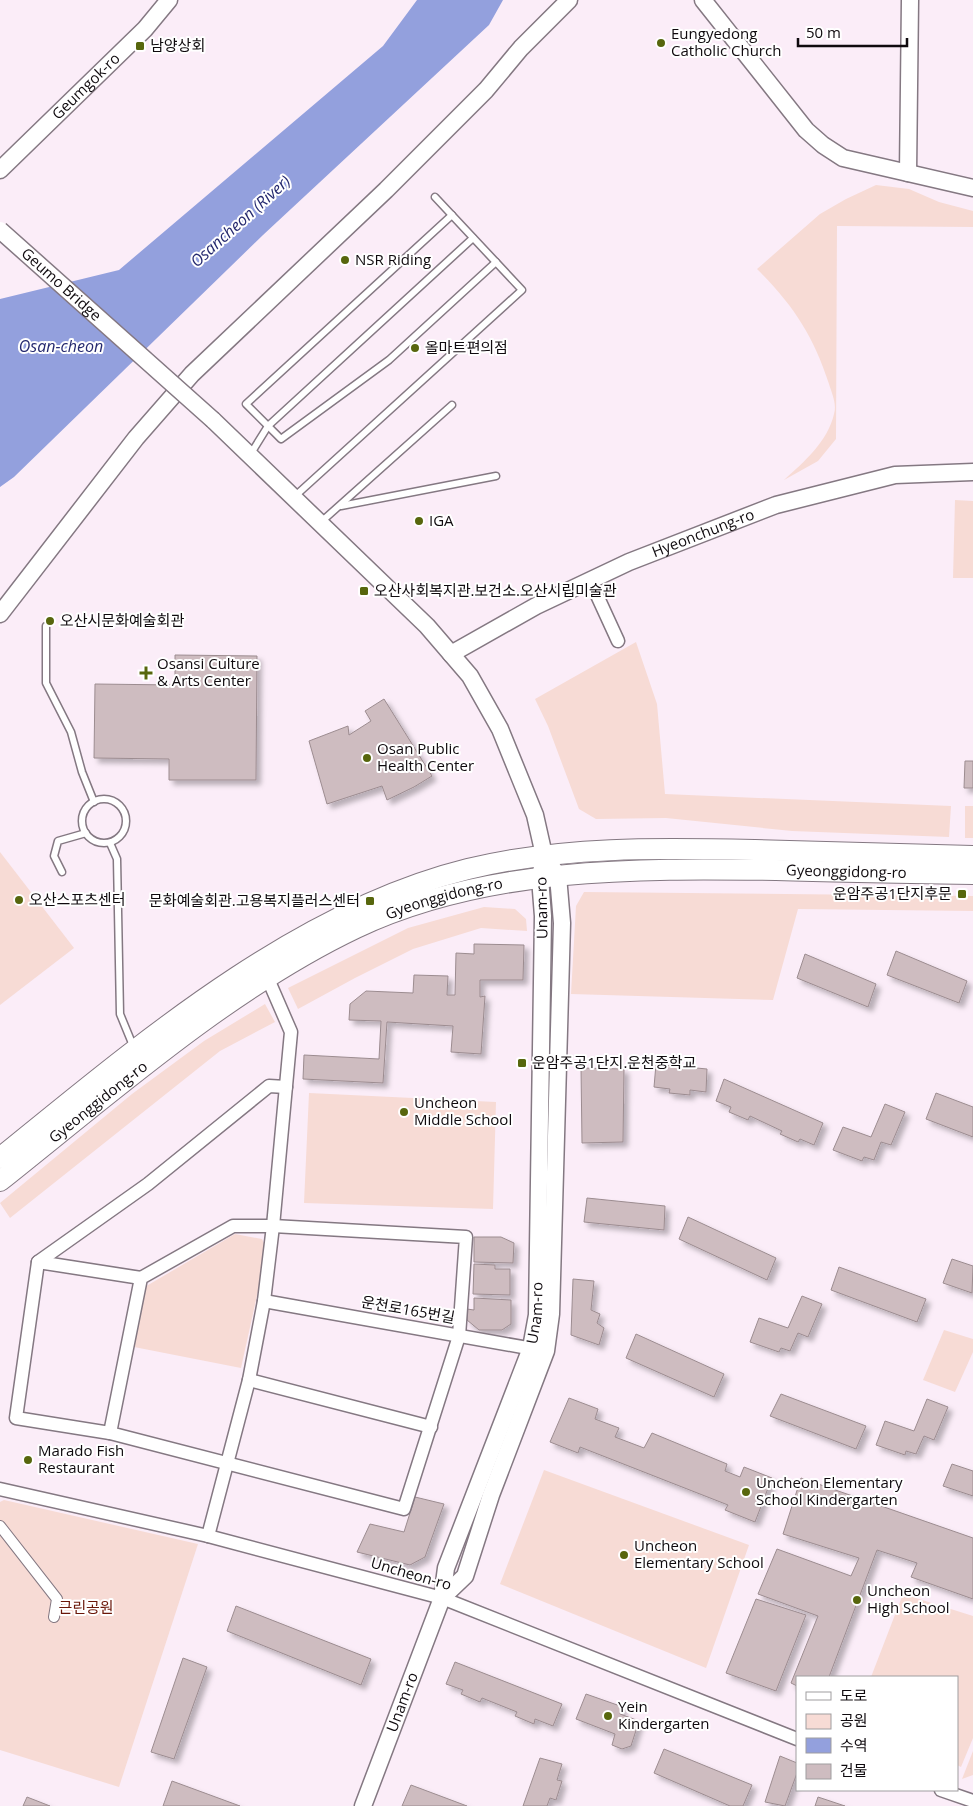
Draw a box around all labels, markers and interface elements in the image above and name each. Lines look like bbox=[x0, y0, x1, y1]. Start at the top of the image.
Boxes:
scale bar bbox=[798, 15, 907, 47]
text: 50 m bbox=[806, 22, 841, 42]
place label: Eungyedong Catholic Church bbox=[671, 23, 781, 60]
place label: 남양상회 bbox=[150, 35, 205, 55]
marker: Eungyedong Catholic Church bbox=[655, 37, 667, 49]
marker: 남양상회 bbox=[134, 40, 146, 52]
street label: Geumgok-ro bbox=[47, 48, 124, 123]
water label: Osancheon (River) bbox=[185, 170, 295, 272]
street label: Geumo Bridge bbox=[18, 243, 106, 325]
place label: NSR Riding bbox=[355, 249, 431, 269]
marker: NSR Riding bbox=[339, 254, 351, 266]
water label: Osan-cheon bbox=[19, 335, 103, 357]
place label: 올마트편의점 bbox=[425, 337, 508, 357]
marker: 올마트편의점 bbox=[409, 342, 421, 354]
street label: Hyeonchung-ro bbox=[649, 503, 757, 561]
place label: IGA bbox=[429, 510, 454, 530]
marker: IGA bbox=[413, 515, 425, 527]
place label: 오산사회복지관.보건소.오산시립미술관 bbox=[374, 580, 617, 600]
marker: 오산사회복지관.보건소.오산시립미술관 bbox=[358, 585, 370, 597]
place label: 오산시문화예술회관 bbox=[60, 610, 184, 630]
marker: 오산시문화예술회관 bbox=[44, 615, 56, 627]
place label: Osansi Culture & Arts Center bbox=[157, 653, 260, 690]
marker: Osansi Culture & Arts Center bbox=[139, 666, 153, 680]
place label: Osan Public Health Center bbox=[377, 738, 474, 775]
marker: Osan Public Health Center bbox=[361, 752, 373, 764]
street label: Gyeonggidong-ro bbox=[786, 859, 907, 882]
street label: Gyeonggidong-ro bbox=[382, 873, 504, 923]
street label: Unam-ro bbox=[530, 877, 552, 939]
place label: 운암주공1단지후문 bbox=[833, 883, 952, 903]
marker: 운암주공1단지후문 bbox=[956, 888, 968, 900]
place label: 오산스포츠센터 bbox=[29, 889, 126, 909]
place label: 문화예술회관.고용복지플러스센터 bbox=[149, 890, 360, 910]
marker: 오산스포츠센터 bbox=[13, 894, 25, 906]
marker: 문화예술회관.고용복지플러스센터 bbox=[364, 895, 376, 907]
place label: 운암주공1단지.운천중학교 bbox=[532, 1052, 696, 1072]
street label: Gyeonggidong-ro bbox=[44, 1056, 151, 1147]
marker: 운암주공1단지.운천중학교 bbox=[516, 1057, 528, 1069]
place label: Uncheon Middle School bbox=[414, 1092, 512, 1129]
marker: Uncheon Middle School bbox=[398, 1106, 410, 1118]
street label: Unam-ro bbox=[521, 1282, 546, 1345]
street label: 운천로165번길 bbox=[360, 1291, 457, 1327]
place label: Marado Fish Restaurant bbox=[38, 1440, 124, 1477]
marker: Marado Fish Restaurant bbox=[22, 1454, 34, 1466]
place label: Uncheon Elementary School Kindergarten bbox=[756, 1472, 903, 1509]
marker: Uncheon Elementary School Kindergarten bbox=[740, 1486, 752, 1498]
place label: Uncheon Elementary School bbox=[634, 1535, 764, 1572]
marker: Uncheon Elementary School bbox=[618, 1549, 630, 1561]
street label: Uncheon-ro bbox=[369, 1552, 454, 1594]
place label: Uncheon High School bbox=[867, 1580, 950, 1617]
marker: Uncheon High School bbox=[851, 1594, 863, 1606]
park label: 근린공원 bbox=[58, 1597, 114, 1617]
street label: Unam-ro bbox=[381, 1669, 422, 1735]
legend bbox=[796, 1676, 958, 1791]
text: 도로 bbox=[840, 1685, 868, 1705]
place label: Yein Kindergarten bbox=[618, 1696, 709, 1733]
marker: Yein Kindergarten bbox=[602, 1710, 614, 1722]
text: 공원 bbox=[840, 1710, 868, 1730]
text: 수역 bbox=[840, 1735, 868, 1755]
text: 건물 bbox=[840, 1760, 868, 1780]

